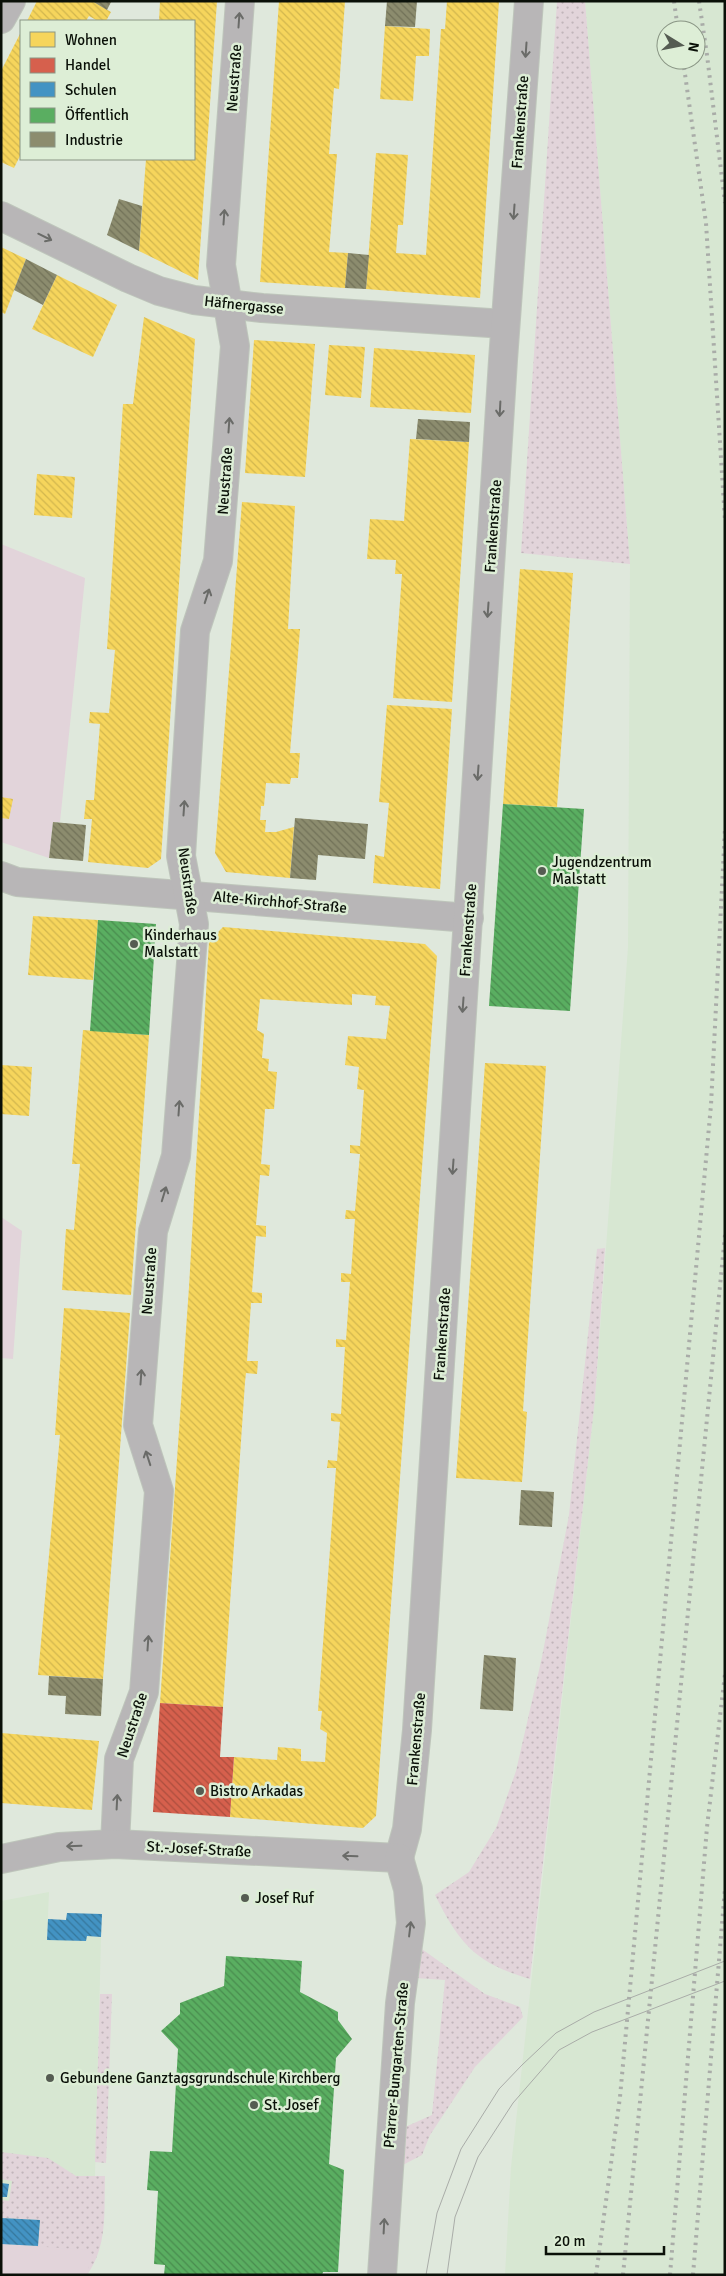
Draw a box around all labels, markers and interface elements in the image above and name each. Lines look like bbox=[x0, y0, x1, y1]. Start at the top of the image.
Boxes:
one-way arrow bbox=[234, 12, 243, 28]
legend bbox=[20, 20, 195, 160]
north arrow bbox=[656, 20, 706, 70]
text: Wohnen bbox=[65, 31, 117, 49]
text: N bbox=[684, 41, 703, 53]
one-way arrow bbox=[521, 42, 530, 58]
street label: Neustraße bbox=[223, 44, 245, 112]
text: Handel bbox=[65, 56, 111, 74]
street label: Frankenstraße bbox=[508, 75, 532, 169]
text: Schulen bbox=[65, 81, 117, 99]
text: Öffentlich bbox=[65, 106, 129, 124]
text: Industrie bbox=[65, 131, 123, 149]
one-way arrow bbox=[509, 204, 518, 220]
one-way arrow bbox=[220, 209, 229, 225]
one-way arrow bbox=[37, 233, 52, 242]
street label: Häfnergasse bbox=[203, 292, 285, 318]
one-way arrow bbox=[496, 401, 505, 417]
one-way arrow bbox=[224, 417, 234, 433]
street label: Neustraße bbox=[214, 447, 236, 515]
street label: Frankenstraße bbox=[481, 479, 505, 573]
one-way arrow bbox=[203, 589, 212, 604]
one-way arrow bbox=[483, 602, 492, 618]
one-way arrow bbox=[473, 764, 482, 780]
one-way arrow bbox=[180, 800, 189, 816]
street label: Neustraße bbox=[174, 846, 202, 916]
place label: Jugendzentrum Malstatt bbox=[552, 853, 652, 888]
marker: Jugendzentrum Malstatt bbox=[536, 865, 548, 877]
street label: Frankenstraße bbox=[456, 883, 480, 977]
street label: Alte-Kirchhof-Straße bbox=[212, 887, 348, 917]
place label: Kinderhaus Malstatt bbox=[144, 926, 217, 961]
marker: Kinderhaus Malstatt bbox=[128, 938, 140, 950]
one-way arrow bbox=[459, 996, 468, 1012]
one-way arrow bbox=[175, 1100, 184, 1116]
one-way arrow bbox=[448, 1159, 457, 1175]
one-way arrow bbox=[160, 1186, 170, 1202]
street label: Neustraße bbox=[138, 1247, 160, 1315]
street label: Frankenstraße bbox=[430, 1287, 454, 1381]
one-way arrow bbox=[137, 1369, 146, 1385]
one-way arrow bbox=[143, 1451, 152, 1466]
one-way arrow bbox=[143, 1636, 152, 1652]
street label: Neustraße bbox=[113, 1690, 151, 1760]
street label: Frankenstraße bbox=[403, 1692, 429, 1786]
place label: Bistro Arkadas bbox=[210, 1782, 304, 1800]
marker: Bistro Arkadas bbox=[194, 1785, 206, 1797]
one-way arrow bbox=[113, 1794, 122, 1810]
street label: St.-Josef-Straße bbox=[146, 1837, 252, 1861]
one-way arrow bbox=[66, 1842, 82, 1851]
one-way arrow bbox=[342, 1851, 358, 1860]
place label: Josef Ruf bbox=[255, 1889, 315, 1907]
marker: Josef Ruf bbox=[239, 1892, 251, 1904]
one-way arrow bbox=[405, 1922, 415, 1938]
street label: Pfarrer-Bungarten-Straße bbox=[380, 1981, 412, 2149]
place label: Gebundene Ganztagsgrundschule Kirchberg bbox=[60, 2069, 340, 2087]
marker: Gebundene Ganztagsgrundschule Kirchberg bbox=[44, 2072, 56, 2084]
place label: St. Josef bbox=[264, 2096, 319, 2114]
marker: St. Josef bbox=[248, 2099, 260, 2111]
one-way arrow bbox=[379, 2218, 389, 2234]
scale bar bbox=[546, 2224, 664, 2256]
text: 20 m bbox=[554, 2232, 585, 2250]

